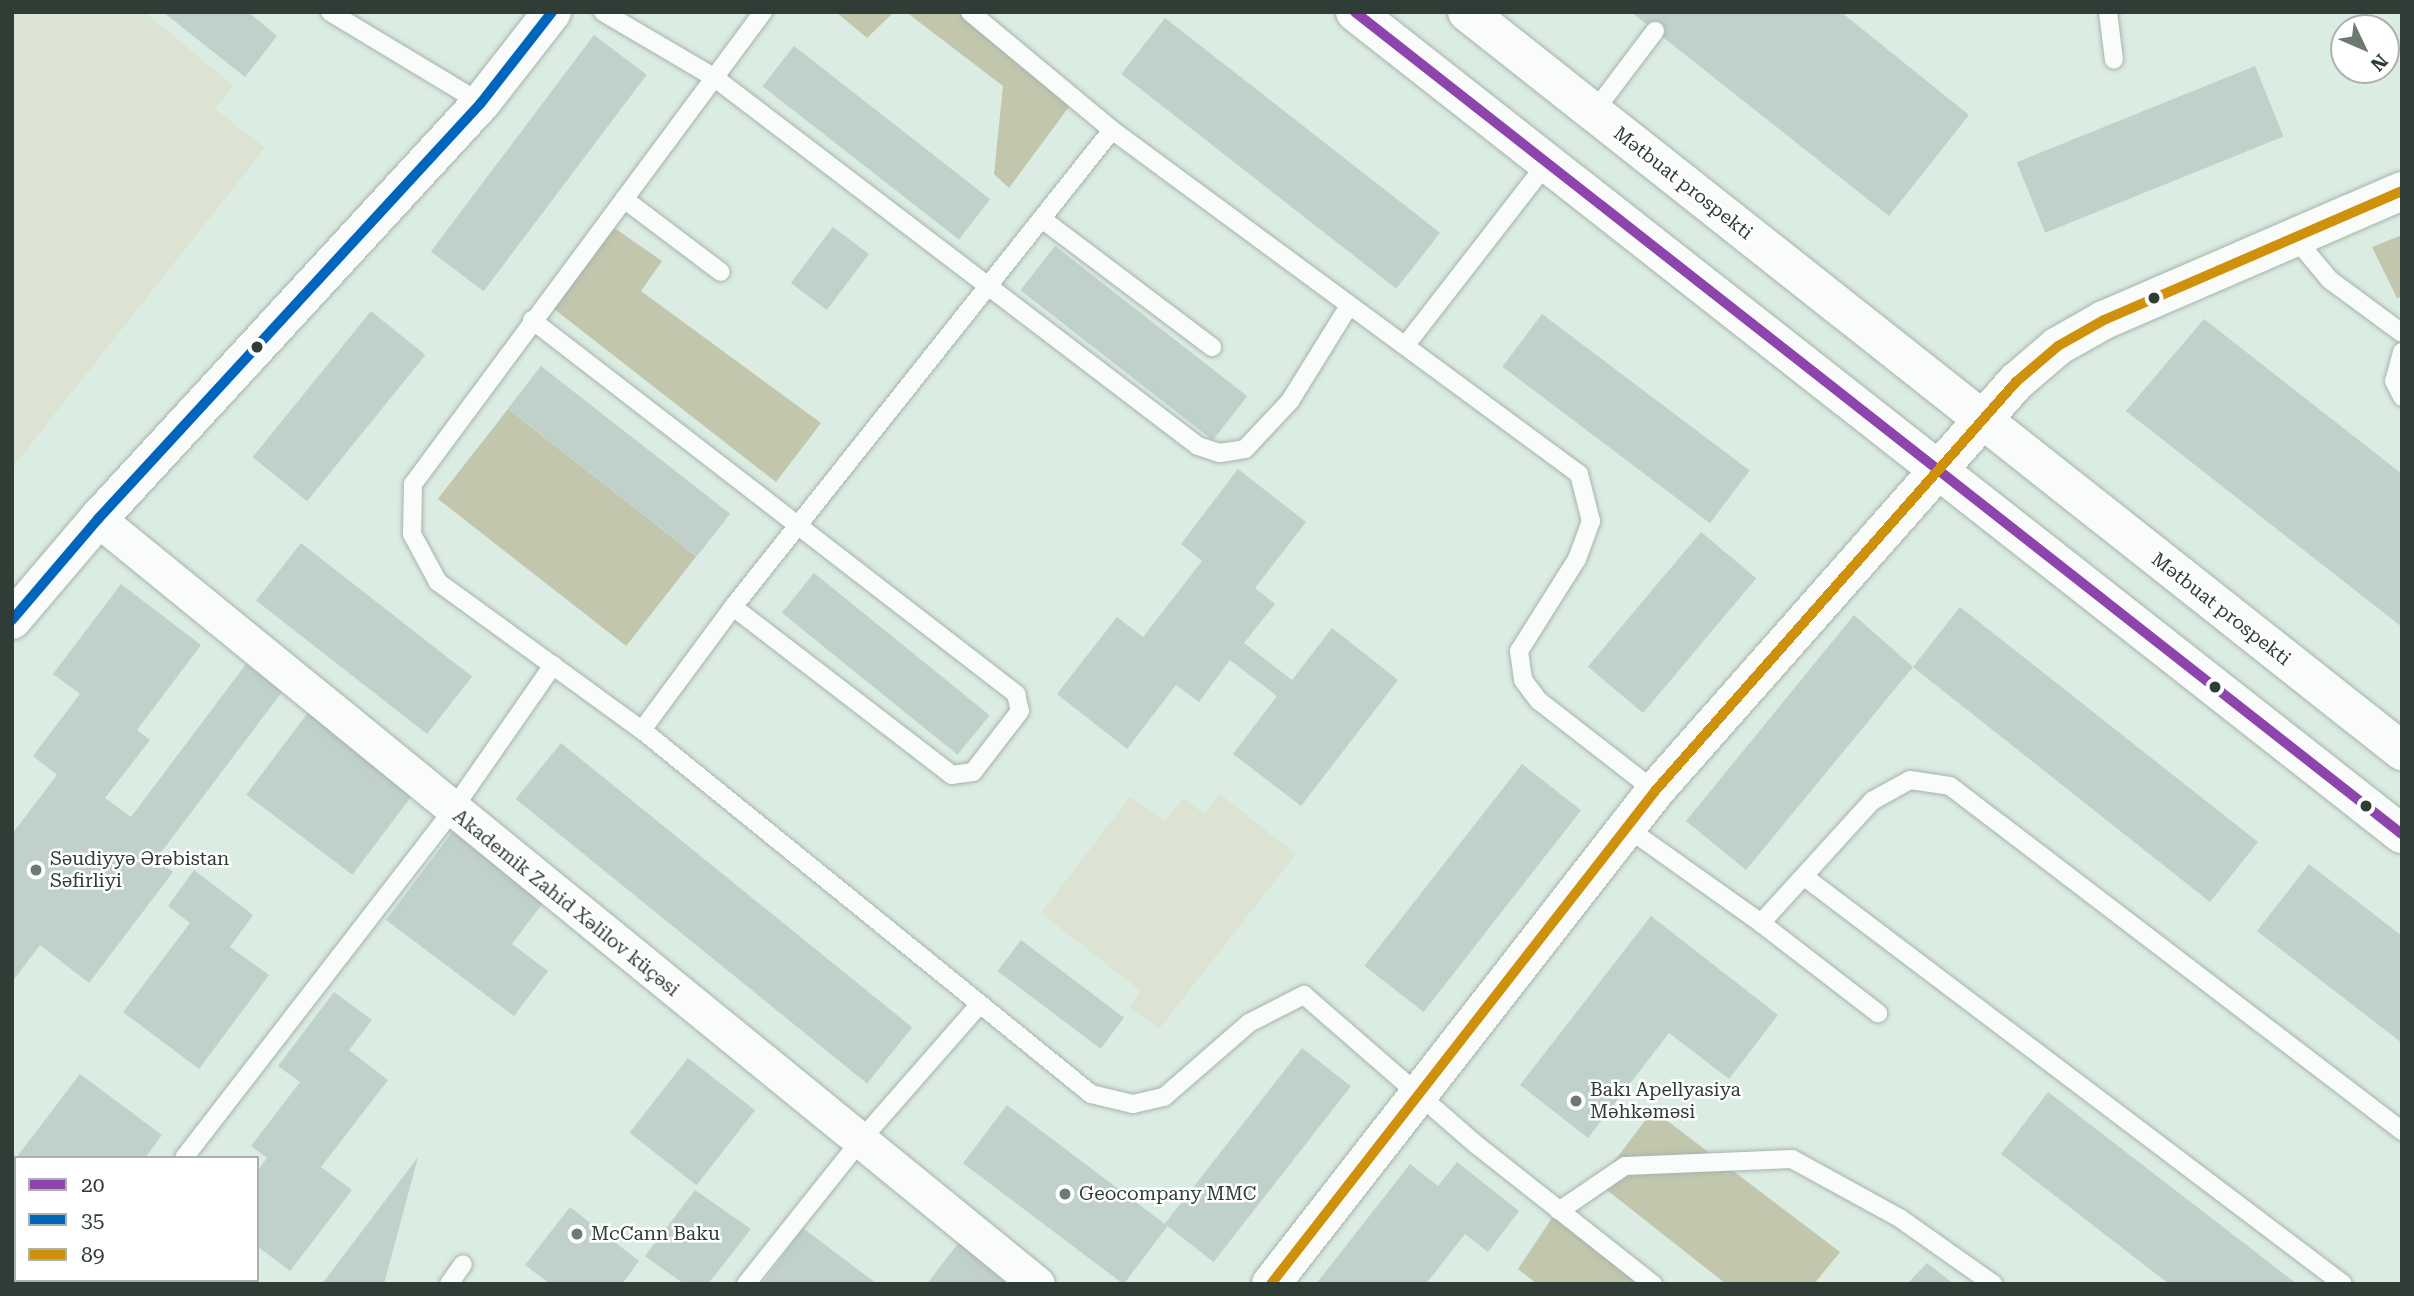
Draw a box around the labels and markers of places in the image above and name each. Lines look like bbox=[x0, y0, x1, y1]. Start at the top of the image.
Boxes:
unlabelled marker bbox=[2147, 291, 2161, 305]
unlabelled marker bbox=[250, 340, 264, 354]
unlabelled marker bbox=[2208, 680, 2222, 694]
unlabelled marker bbox=[2359, 799, 2373, 813]
place label: Səudiyyə Ərəbistan Səfirliyi bbox=[50, 848, 229, 892]
marker: Səudiyyə Ərəbistan Səfirliyi bbox=[28, 862, 44, 878]
place label: Bakı Apellyasiya Məhkəməsi bbox=[1590, 1079, 1741, 1123]
marker: Bakı Apellyasiya Məhkəməsi bbox=[1568, 1093, 1584, 1109]
place label: Geocompany MMC bbox=[1079, 1183, 1256, 1205]
marker: Geocompany MMC bbox=[1057, 1186, 1073, 1202]
place label: McCann Baku bbox=[591, 1223, 720, 1245]
marker: McCann Baku bbox=[569, 1226, 585, 1242]

